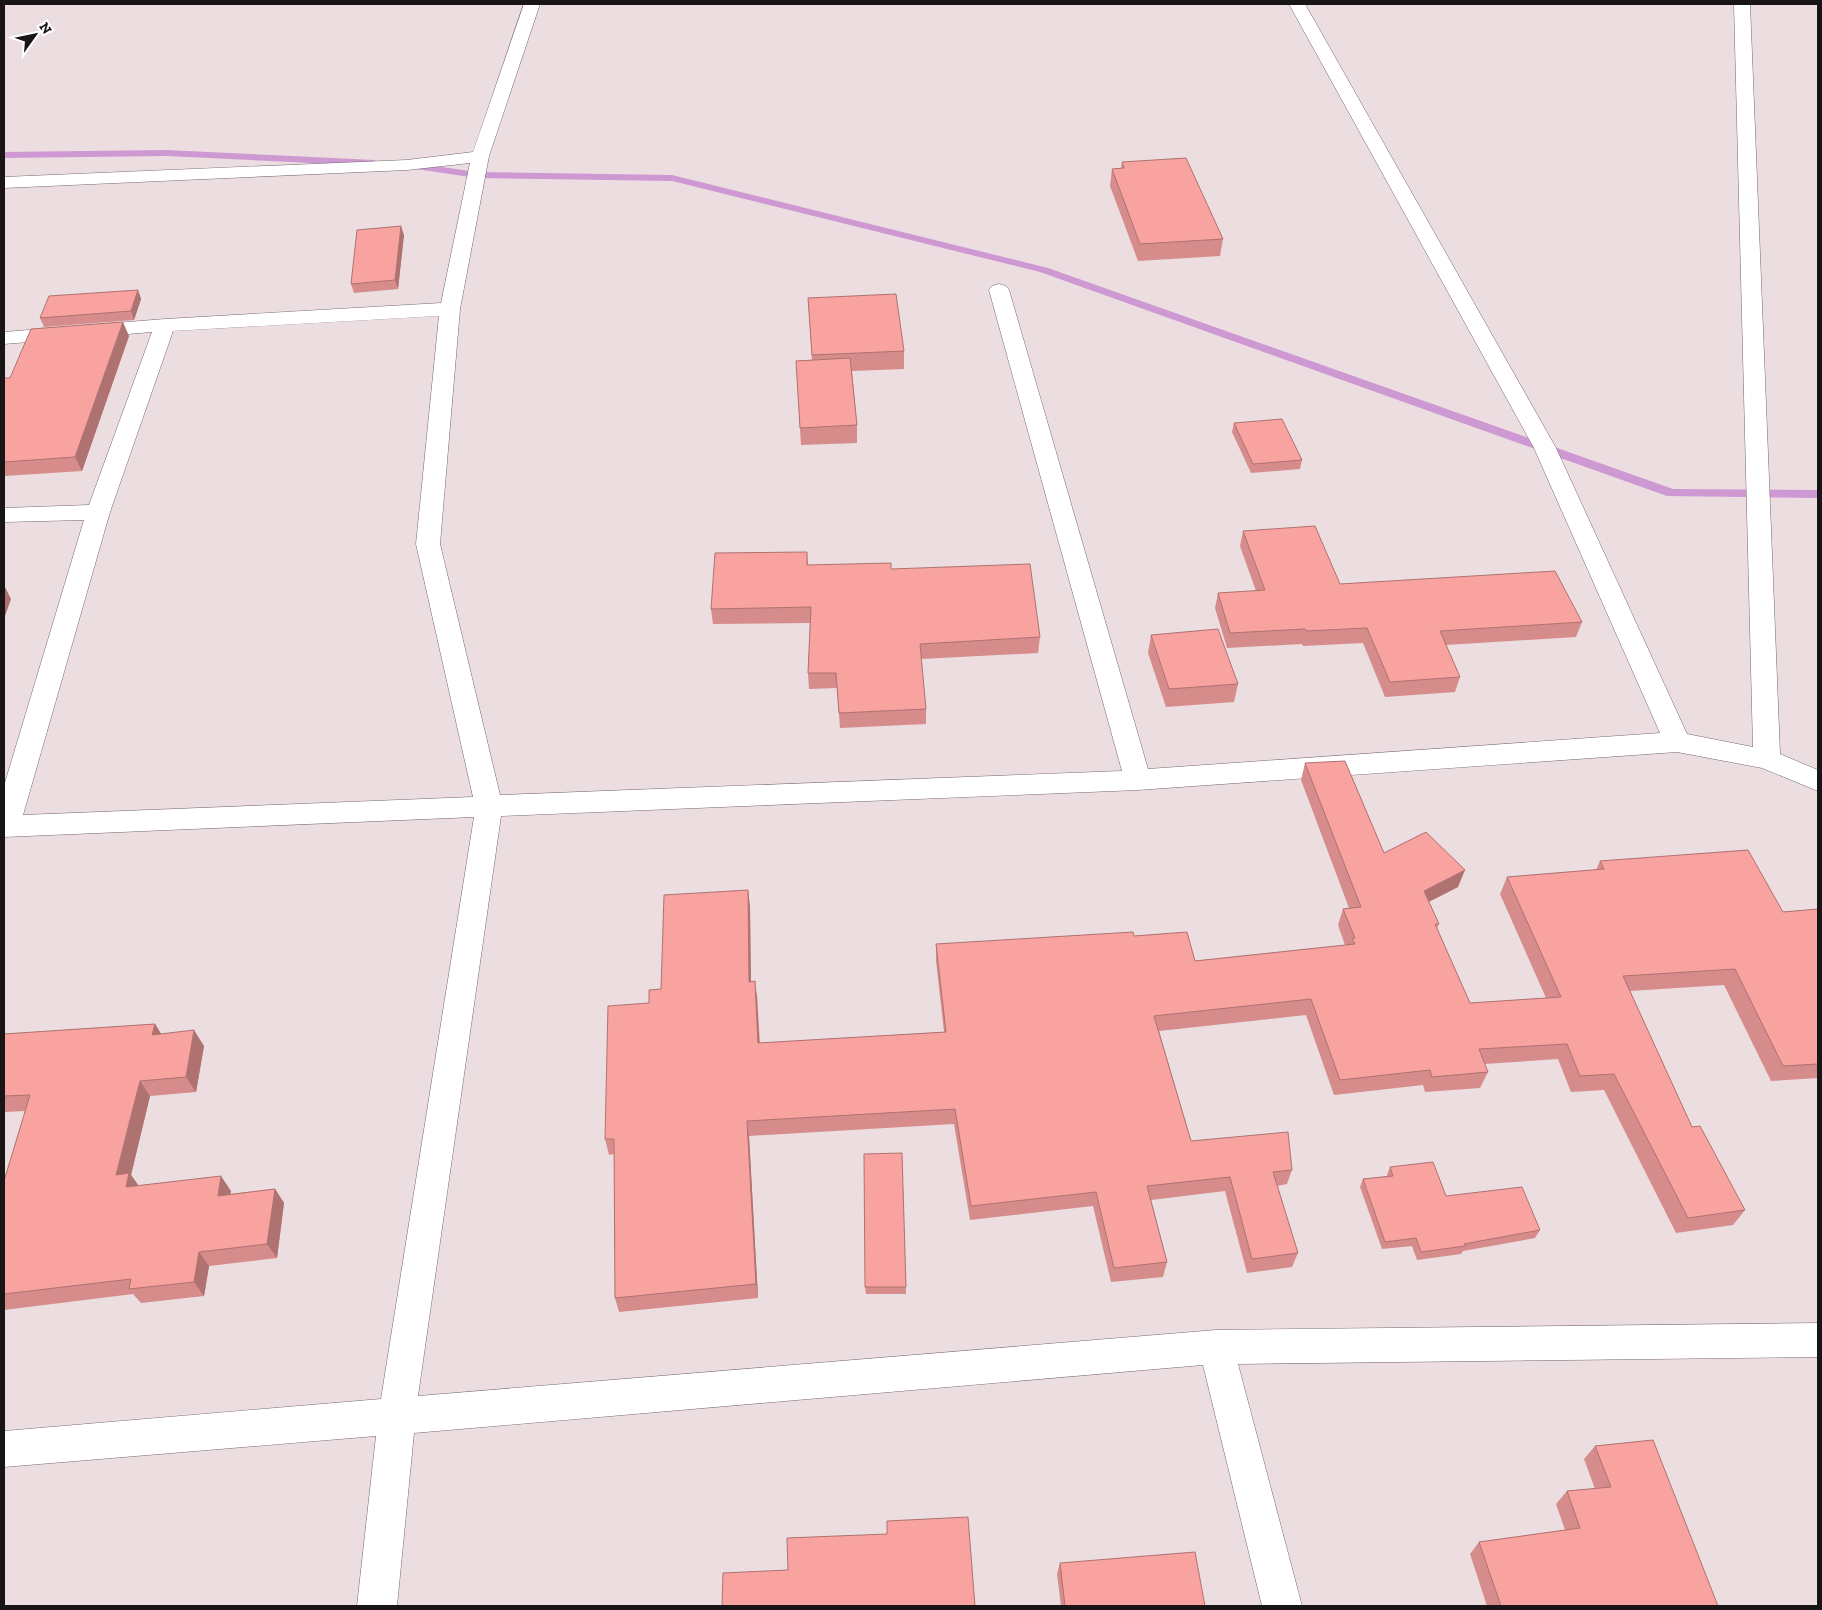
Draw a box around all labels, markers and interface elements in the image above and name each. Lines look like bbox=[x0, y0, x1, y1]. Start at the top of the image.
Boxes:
north arrow bbox=[10, 10, 60, 60]
text: N bbox=[35, 19, 56, 38]

